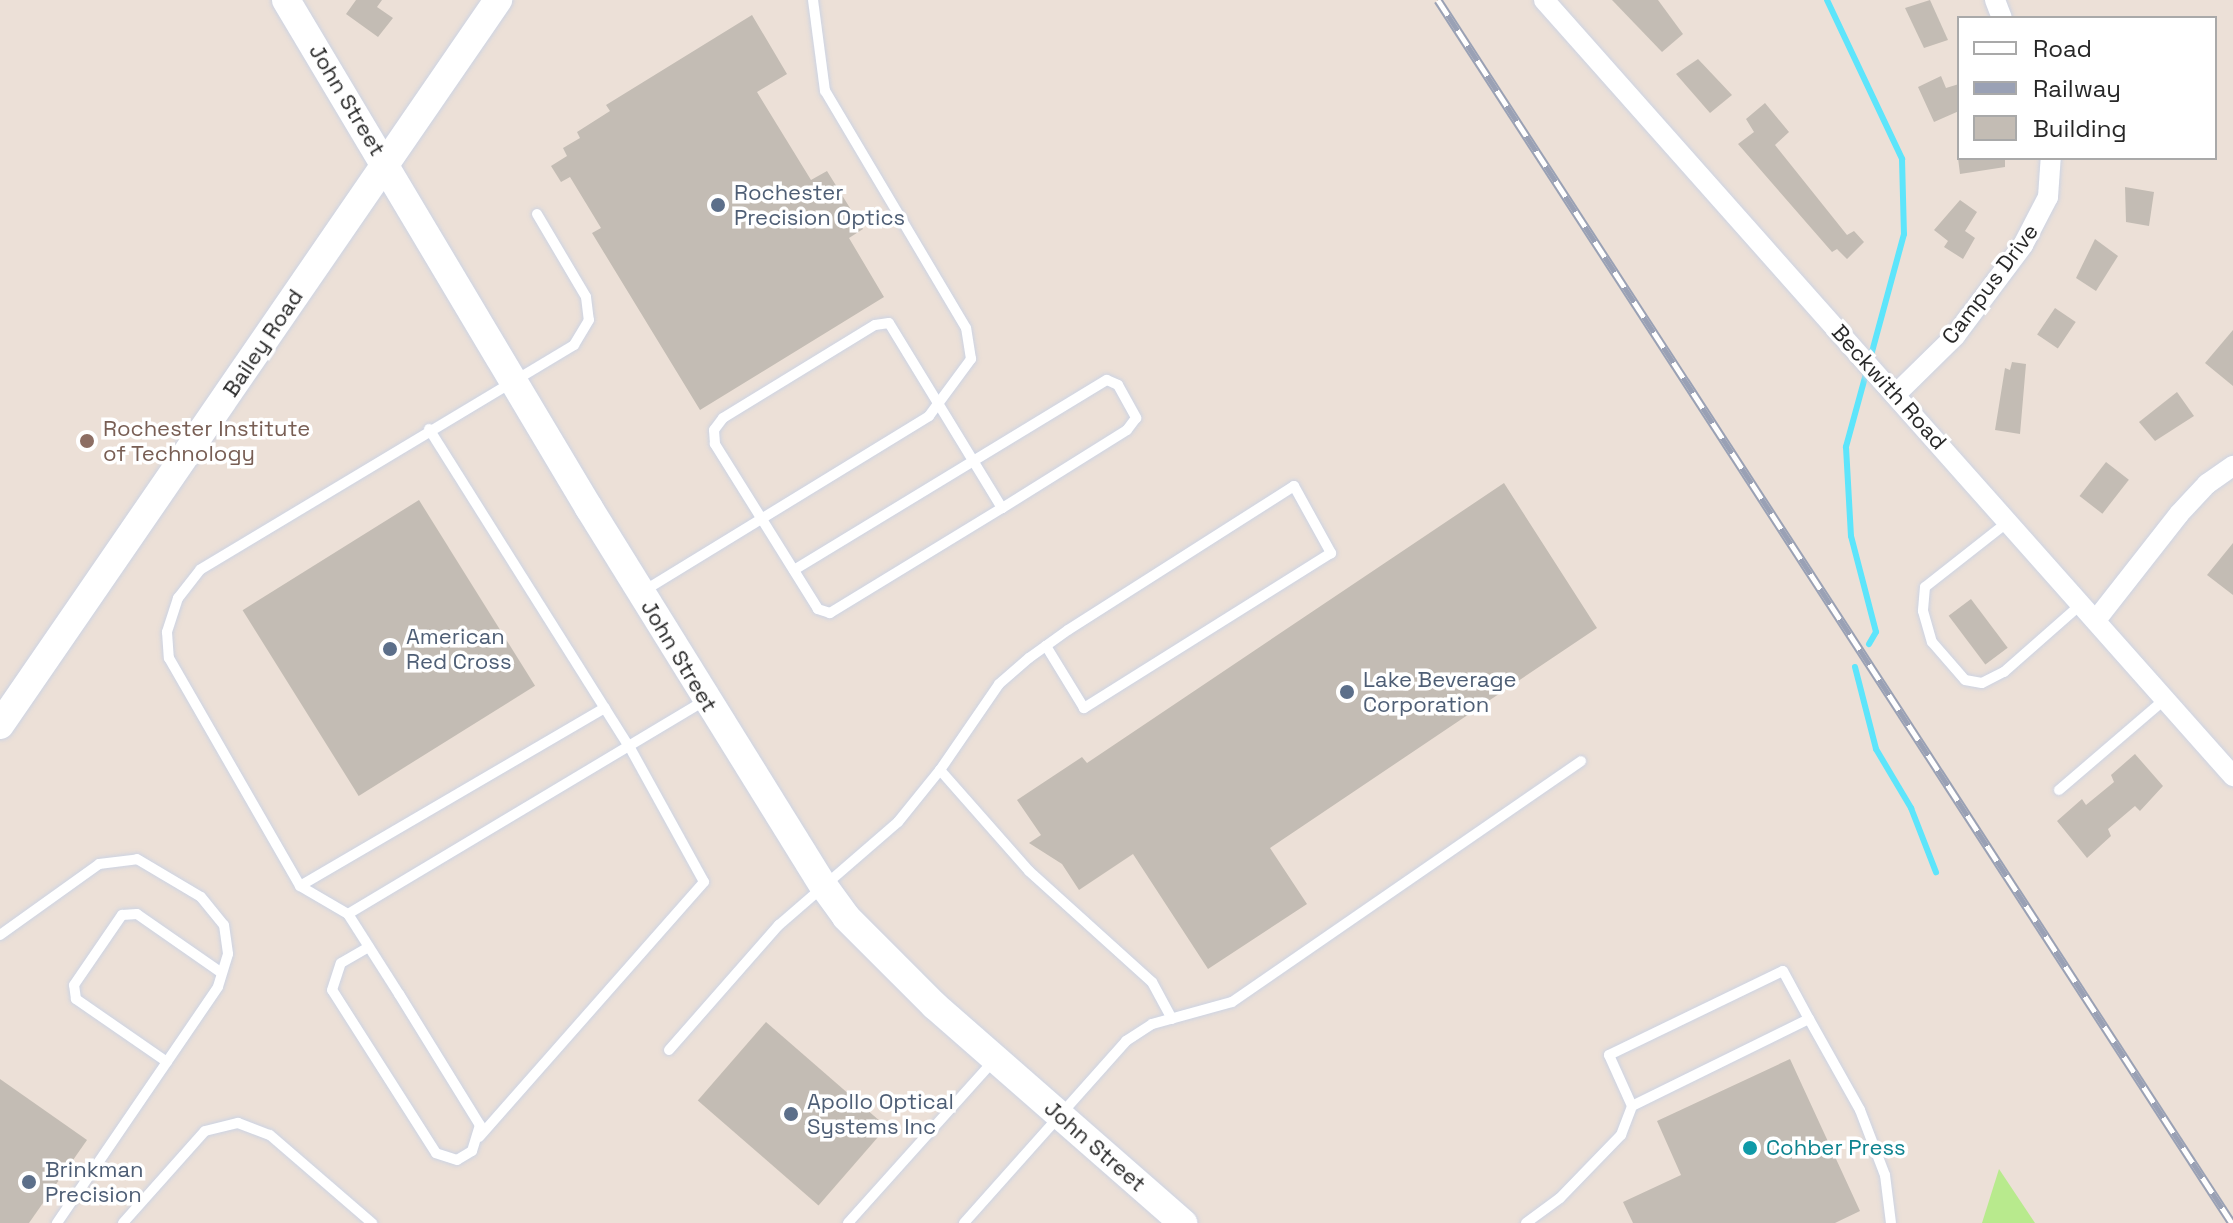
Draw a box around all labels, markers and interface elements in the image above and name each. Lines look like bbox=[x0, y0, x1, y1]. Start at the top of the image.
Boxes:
legend bbox=[1957, 16, 2217, 160]
text: Road bbox=[2033, 33, 2092, 64]
street label: John Street bbox=[303, 39, 391, 161]
text: Railway bbox=[2033, 73, 2121, 104]
text: Building bbox=[2033, 113, 2127, 144]
place label: Rochester Precision Optics bbox=[734, 179, 905, 230]
marker: Rochester Precision Optics bbox=[709, 196, 727, 214]
street label: Campus Drive bbox=[1936, 219, 2044, 349]
street label: Bailey Road bbox=[217, 284, 309, 402]
street label: Beckwith Road bbox=[1826, 319, 1952, 455]
place label: Rochester Institute of Technology bbox=[103, 415, 310, 466]
marker: Rochester Institute of Technology bbox=[78, 432, 96, 450]
street label: John Street bbox=[635, 595, 723, 717]
place label: American Red Cross bbox=[406, 623, 512, 674]
marker: American Red Cross bbox=[381, 640, 399, 658]
place label: Lake Beverage Corporation bbox=[1363, 666, 1517, 718]
marker: Lake Beverage Corporation bbox=[1338, 683, 1356, 701]
place label: Apollo Optical Systems Inc bbox=[807, 1088, 954, 1140]
street label: John Street bbox=[1039, 1095, 1151, 1197]
marker: Apollo Optical Systems Inc bbox=[782, 1105, 800, 1123]
place label: Cohber Press bbox=[1766, 1135, 1906, 1161]
marker: Cohber Press bbox=[1741, 1139, 1759, 1157]
place label: Brinkman Precision bbox=[45, 1156, 144, 1208]
marker: Brinkman Precision bbox=[20, 1173, 38, 1191]

